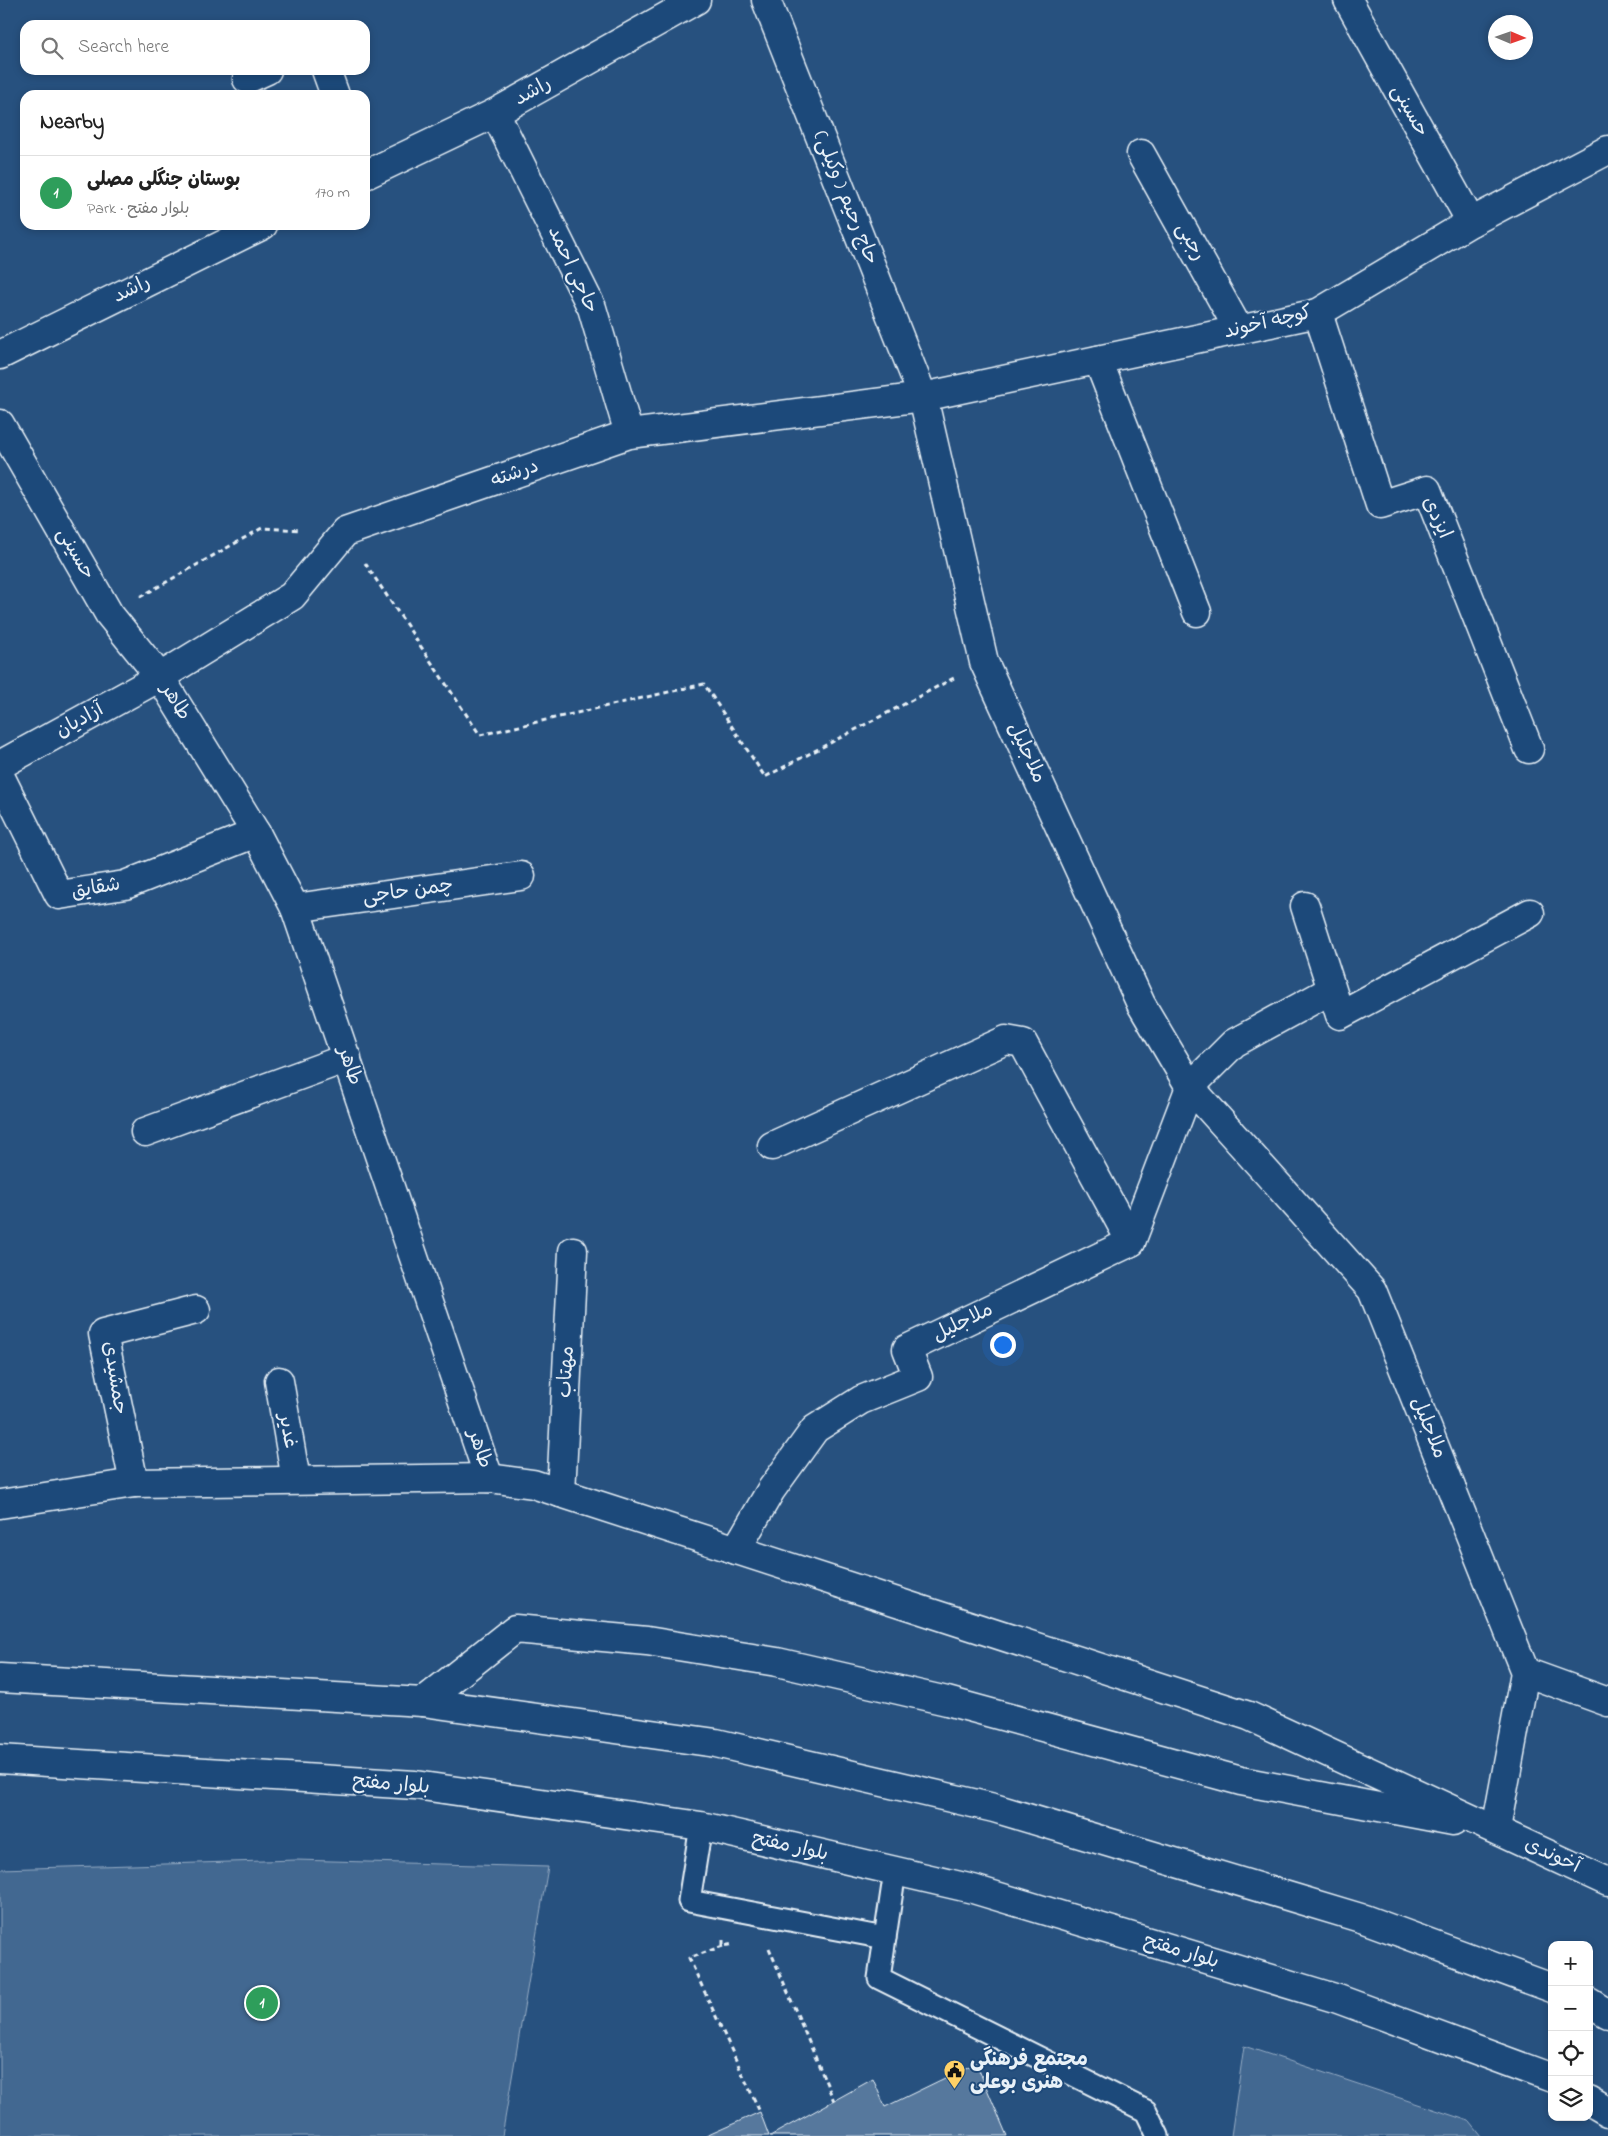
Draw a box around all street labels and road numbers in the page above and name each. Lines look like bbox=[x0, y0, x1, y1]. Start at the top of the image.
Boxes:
street label: راشد bbox=[509, 70, 557, 114]
street label: حسینی bbox=[1383, 79, 1435, 143]
street label: حاج رحیم ( وکیلی) bbox=[805, 127, 885, 269]
street label: رجبی bbox=[1168, 217, 1212, 267]
street label: حاجی احمد bbox=[539, 221, 605, 319]
street label: راشد bbox=[108, 268, 156, 312]
street label: کوچه آخوند bbox=[1221, 299, 1315, 347]
street label: درشته bbox=[487, 452, 543, 496]
street label: ایزدی bbox=[1414, 492, 1458, 544]
street label: حسینی bbox=[48, 522, 102, 586]
street label: طاهر bbox=[151, 676, 198, 726]
street label: آزادیان bbox=[51, 695, 110, 746]
street label: ملاجلیل bbox=[999, 718, 1053, 788]
street label: شقایق bbox=[69, 870, 123, 908]
street label: چمن حاجی bbox=[361, 871, 455, 913]
street label: طاهر bbox=[328, 1041, 369, 1089]
street label: ملاجلیل bbox=[928, 1296, 998, 1350]
street label: جمشیدی bbox=[94, 1339, 134, 1417]
street label: مهتاب bbox=[551, 1345, 583, 1399]
street label: ملاجلیل bbox=[1402, 1393, 1454, 1463]
street label: غدیر bbox=[269, 1409, 304, 1451]
street label: طاهر bbox=[458, 1424, 499, 1472]
street label: بلوار مفتح bbox=[351, 1767, 431, 1803]
street label: بلوار مفتح bbox=[749, 1824, 831, 1870]
street label: آخوندی bbox=[1519, 1830, 1586, 1882]
street label: بلوار مفتح bbox=[1140, 1927, 1222, 1977]

